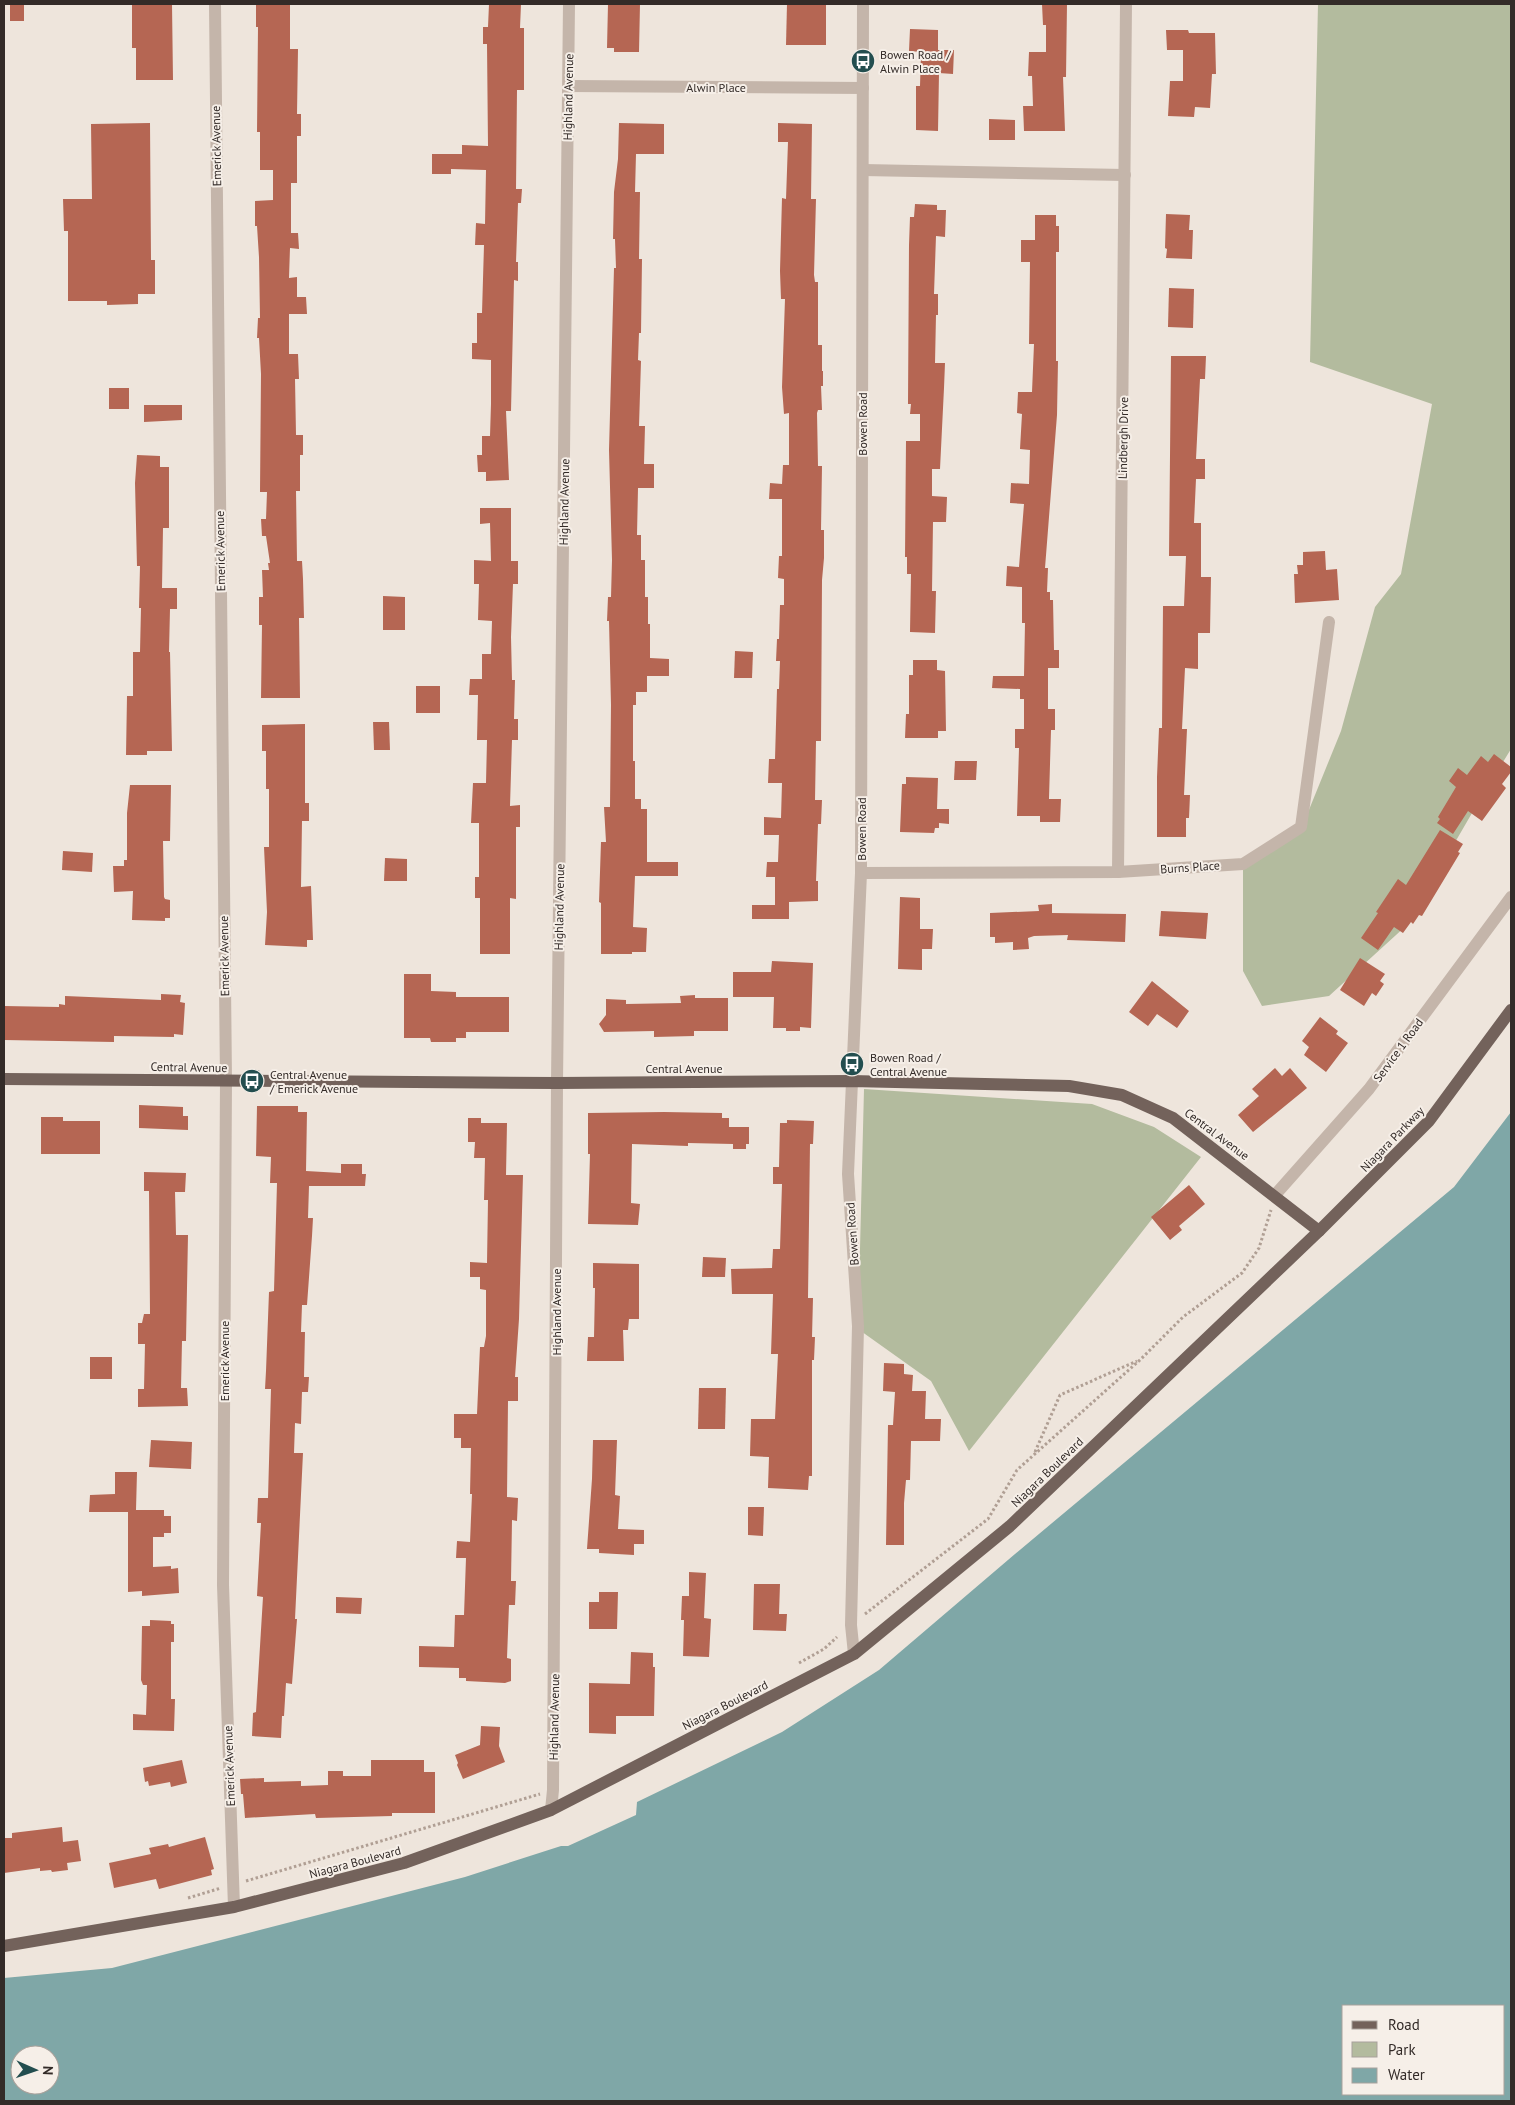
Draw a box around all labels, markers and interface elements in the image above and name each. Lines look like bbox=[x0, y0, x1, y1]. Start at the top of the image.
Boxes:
place label: Bowen Road / Alwin Place bbox=[880, 47, 951, 76]
bus stop icon: Bowen Road / Alwin Place bbox=[850, 48, 876, 74]
street label: Highland Avenue bbox=[560, 53, 576, 141]
street label: Alwin Place bbox=[686, 80, 746, 95]
street label: Emerick Avenue bbox=[208, 106, 224, 186]
street label: Bowen Road bbox=[855, 392, 870, 456]
street label: Lindbergh Drive bbox=[1115, 397, 1131, 479]
street label: Highland Avenue bbox=[556, 458, 572, 546]
street label: Emerick Avenue bbox=[212, 511, 228, 591]
street label: Bowen Road bbox=[854, 797, 869, 861]
street label: Burns Place bbox=[1160, 857, 1220, 877]
street label: Highland Avenue bbox=[551, 863, 567, 951]
street label: Emerick Avenue bbox=[216, 916, 232, 996]
street label: Service 1 Road bbox=[1370, 1015, 1426, 1085]
place label: Bowen Road / Central Avenue bbox=[870, 1050, 947, 1079]
bus stop icon: Bowen Road / Central Avenue bbox=[839, 1051, 865, 1077]
street label: Central Avenue bbox=[150, 1059, 228, 1075]
street label: Central Avenue bbox=[646, 1061, 723, 1076]
place label: Central Avenue / Emerick Avenue bbox=[269, 1067, 358, 1096]
bus stop icon: Central Avenue / Emerick Avenue bbox=[239, 1068, 265, 1094]
street label: Niagara Parkway bbox=[1357, 1103, 1427, 1175]
street label: Central Avenue bbox=[1182, 1105, 1252, 1163]
street label: Bowen Road bbox=[842, 1202, 862, 1266]
street label: Highland Avenue bbox=[549, 1268, 564, 1356]
street label: Emerick Avenue bbox=[217, 1321, 232, 1401]
street label: Niagara Boulevard bbox=[1008, 1434, 1086, 1510]
street label: Highland Avenue bbox=[546, 1673, 562, 1761]
street label: Niagara Boulevard bbox=[680, 1677, 770, 1733]
street label: Emerick Avenue bbox=[220, 1725, 238, 1807]
street label: Niagara Boulevard bbox=[307, 1843, 403, 1881]
legend bbox=[1342, 2005, 1505, 2095]
text: Road bbox=[1388, 2015, 1420, 2034]
text: Park bbox=[1388, 2040, 1416, 2059]
north arrow bbox=[10, 2045, 60, 2095]
text: Water bbox=[1388, 2065, 1425, 2084]
text: N bbox=[39, 2066, 57, 2075]

